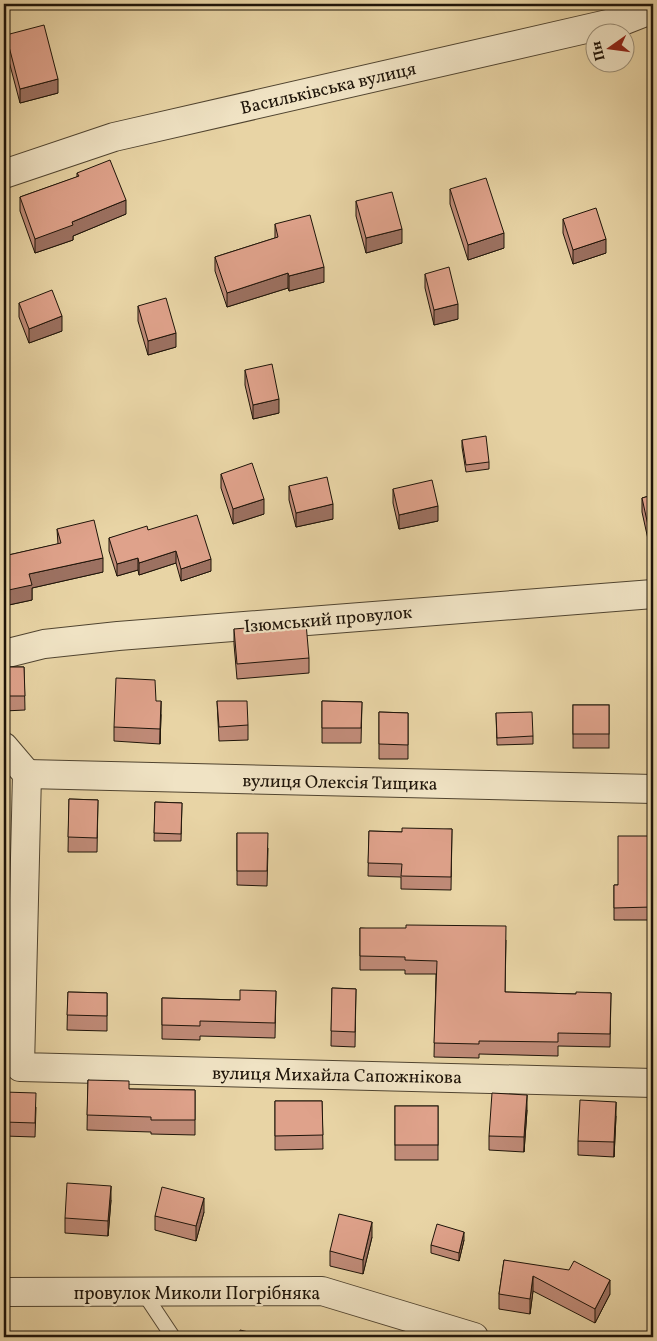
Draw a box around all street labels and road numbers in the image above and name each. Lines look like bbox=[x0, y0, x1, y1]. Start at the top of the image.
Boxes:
street label: Васильківська вулиця bbox=[238, 57, 419, 122]
street label: Ізюмський провулок bbox=[243, 601, 414, 640]
street label: вулиця Олексія Тищика bbox=[242, 769, 438, 798]
street label: вулиця Михайла Сапожнікова bbox=[212, 1062, 462, 1091]
street label: провулок Миколи Погрібняка bbox=[74, 1282, 320, 1307]

